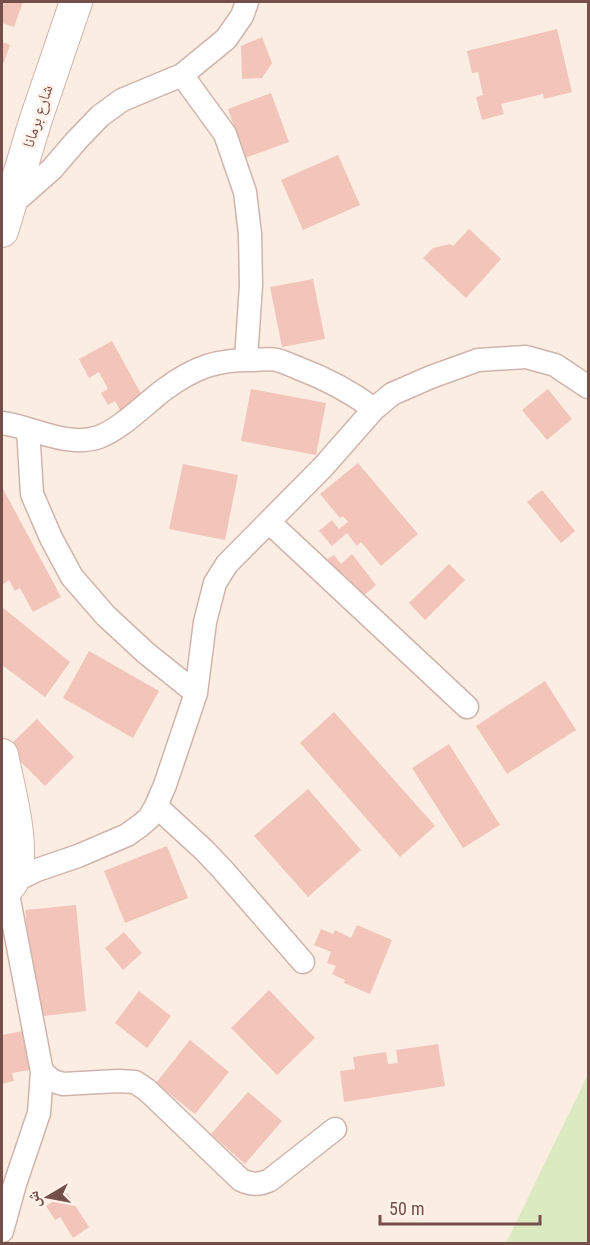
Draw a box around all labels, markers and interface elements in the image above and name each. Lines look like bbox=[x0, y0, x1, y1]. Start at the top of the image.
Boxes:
street label: شارع برمانا bbox=[18, 82, 57, 150]
north arrow bbox=[18, 1167, 78, 1227]
scale bar bbox=[380, 1188, 540, 1226]
text: ش bbox=[23, 1189, 45, 1210]
text: 50 m bbox=[389, 1198, 424, 1219]

